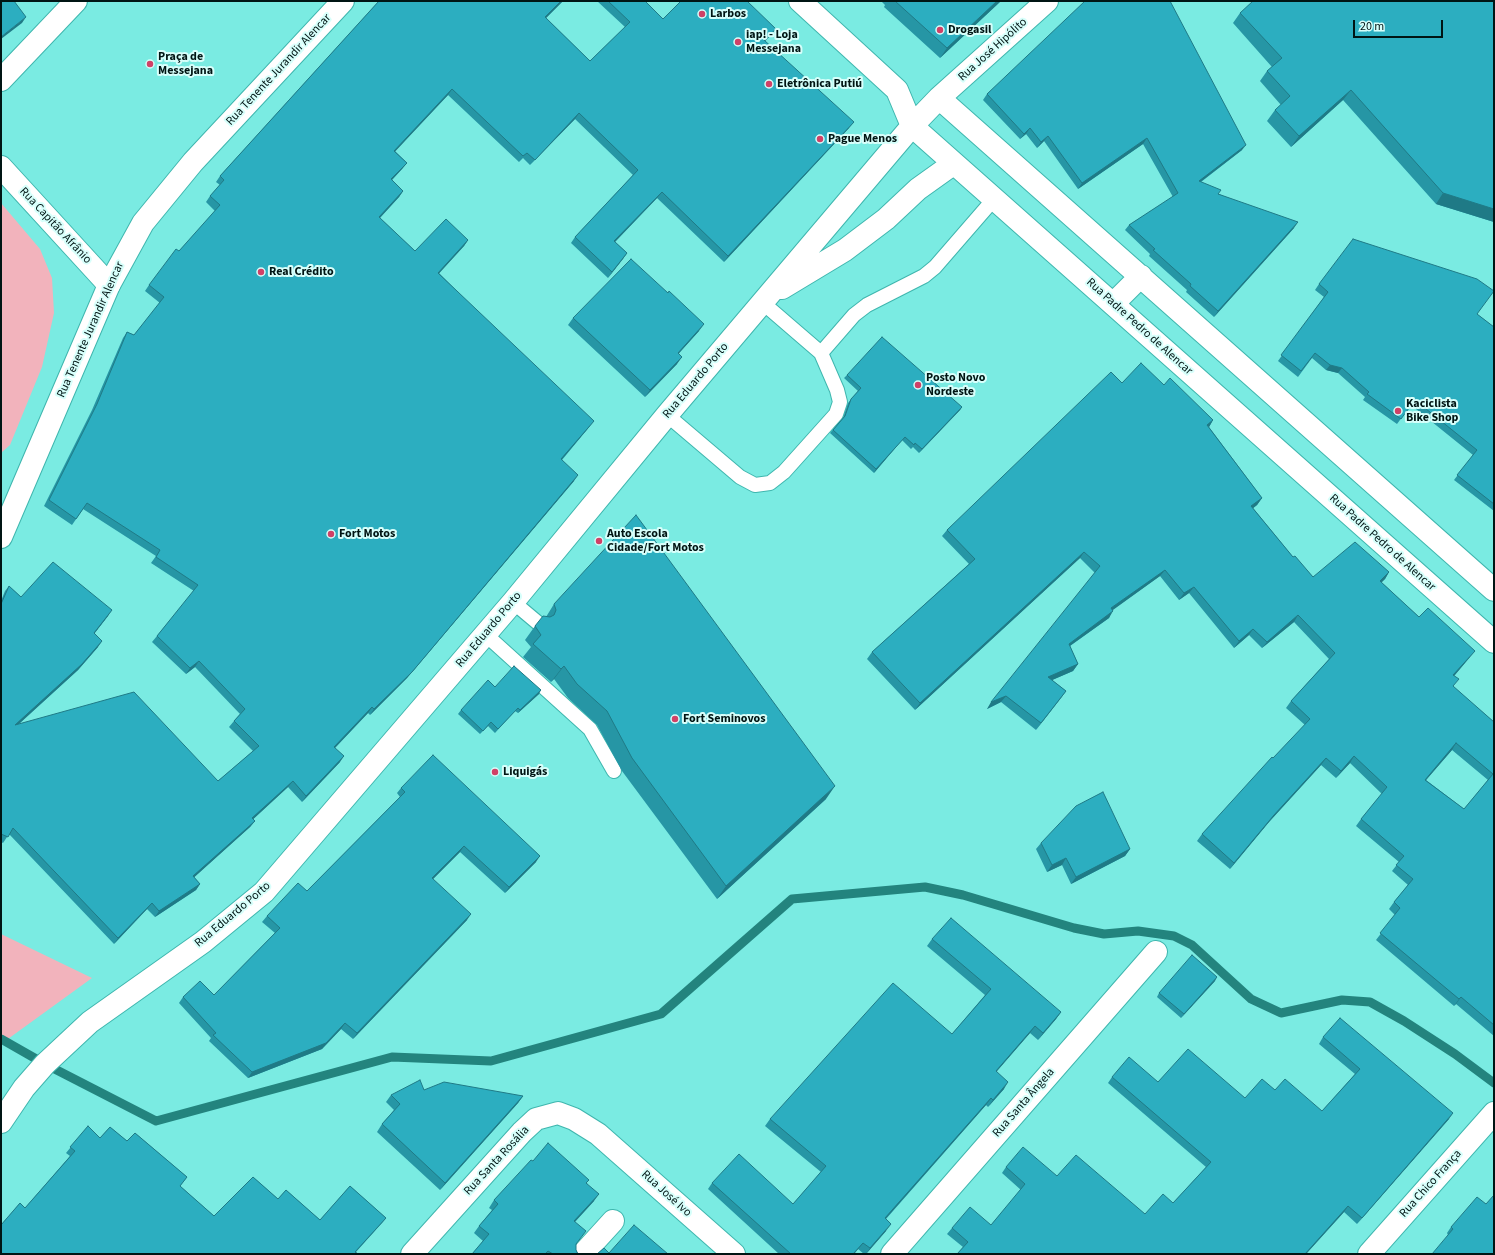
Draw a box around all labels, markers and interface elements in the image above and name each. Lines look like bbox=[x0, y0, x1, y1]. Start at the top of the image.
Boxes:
place label: Larbos bbox=[710, 7, 746, 21]
marker: Larbos bbox=[697, 9, 707, 19]
street label: Rua Tenente Jurandir Alencar bbox=[223, 11, 335, 129]
scale bar bbox=[1355, 12, 1445, 38]
street label: Rua José Hipólito bbox=[956, 15, 1030, 85]
text: 20 m bbox=[1360, 18, 1384, 35]
place label: Drogasil bbox=[948, 23, 992, 37]
marker: Drogasil bbox=[935, 25, 945, 35]
place label: iap! - Loja Messejana bbox=[746, 28, 801, 56]
marker: iap! - Loja Messejana bbox=[733, 37, 743, 47]
place label: Praça de Messejana bbox=[158, 50, 213, 78]
marker: Praça de Messejana bbox=[145, 59, 155, 69]
place label: Eletrônica Putiú bbox=[777, 77, 862, 91]
marker: Eletrônica Putiú bbox=[764, 79, 774, 89]
place label: Pague Menos bbox=[828, 132, 897, 146]
marker: Pague Menos bbox=[815, 134, 825, 144]
street label: Rua Capitão Afrânio bbox=[16, 185, 94, 267]
street label: Rua Tenente Jurandir Alencar bbox=[54, 260, 128, 400]
place label: Real Crédito bbox=[269, 265, 334, 279]
marker: Real Crédito bbox=[256, 267, 266, 277]
street label: Rua Padre Pedro de Alencar bbox=[1083, 276, 1195, 378]
street label: Rua Eduardo Porto bbox=[660, 340, 732, 422]
place label: Posto Novo Nordeste bbox=[926, 371, 985, 399]
marker: Posto Novo Nordeste bbox=[913, 380, 923, 390]
place label: Kaciclista Bike Shop bbox=[1406, 397, 1458, 425]
marker: Kaciclista Bike Shop bbox=[1393, 406, 1403, 416]
street label: Rua Padre Pedro de Alencar bbox=[1326, 492, 1438, 594]
place label: Fort Motos bbox=[339, 527, 395, 541]
place label: Auto Escola Cidade/Fort Motos bbox=[607, 527, 704, 555]
marker: Fort Motos bbox=[326, 529, 336, 539]
marker: Auto Escola Cidade/Fort Motos bbox=[594, 536, 604, 546]
street label: Rua Eduardo Porto bbox=[453, 589, 525, 671]
place label: Fort Seminovos bbox=[683, 712, 766, 726]
marker: Fort Seminovos bbox=[670, 714, 680, 724]
place label: Liquigás bbox=[503, 765, 547, 779]
marker: Liquigás bbox=[490, 767, 500, 777]
street label: Rua Eduardo Porto bbox=[192, 879, 274, 951]
street label: Rua Santa Ângela bbox=[990, 1065, 1058, 1141]
street label: Rua Santa Rosália bbox=[461, 1123, 533, 1199]
street label: Rua Chico França bbox=[1397, 1147, 1465, 1221]
street label: Rua José Ivo bbox=[638, 1168, 694, 1220]

